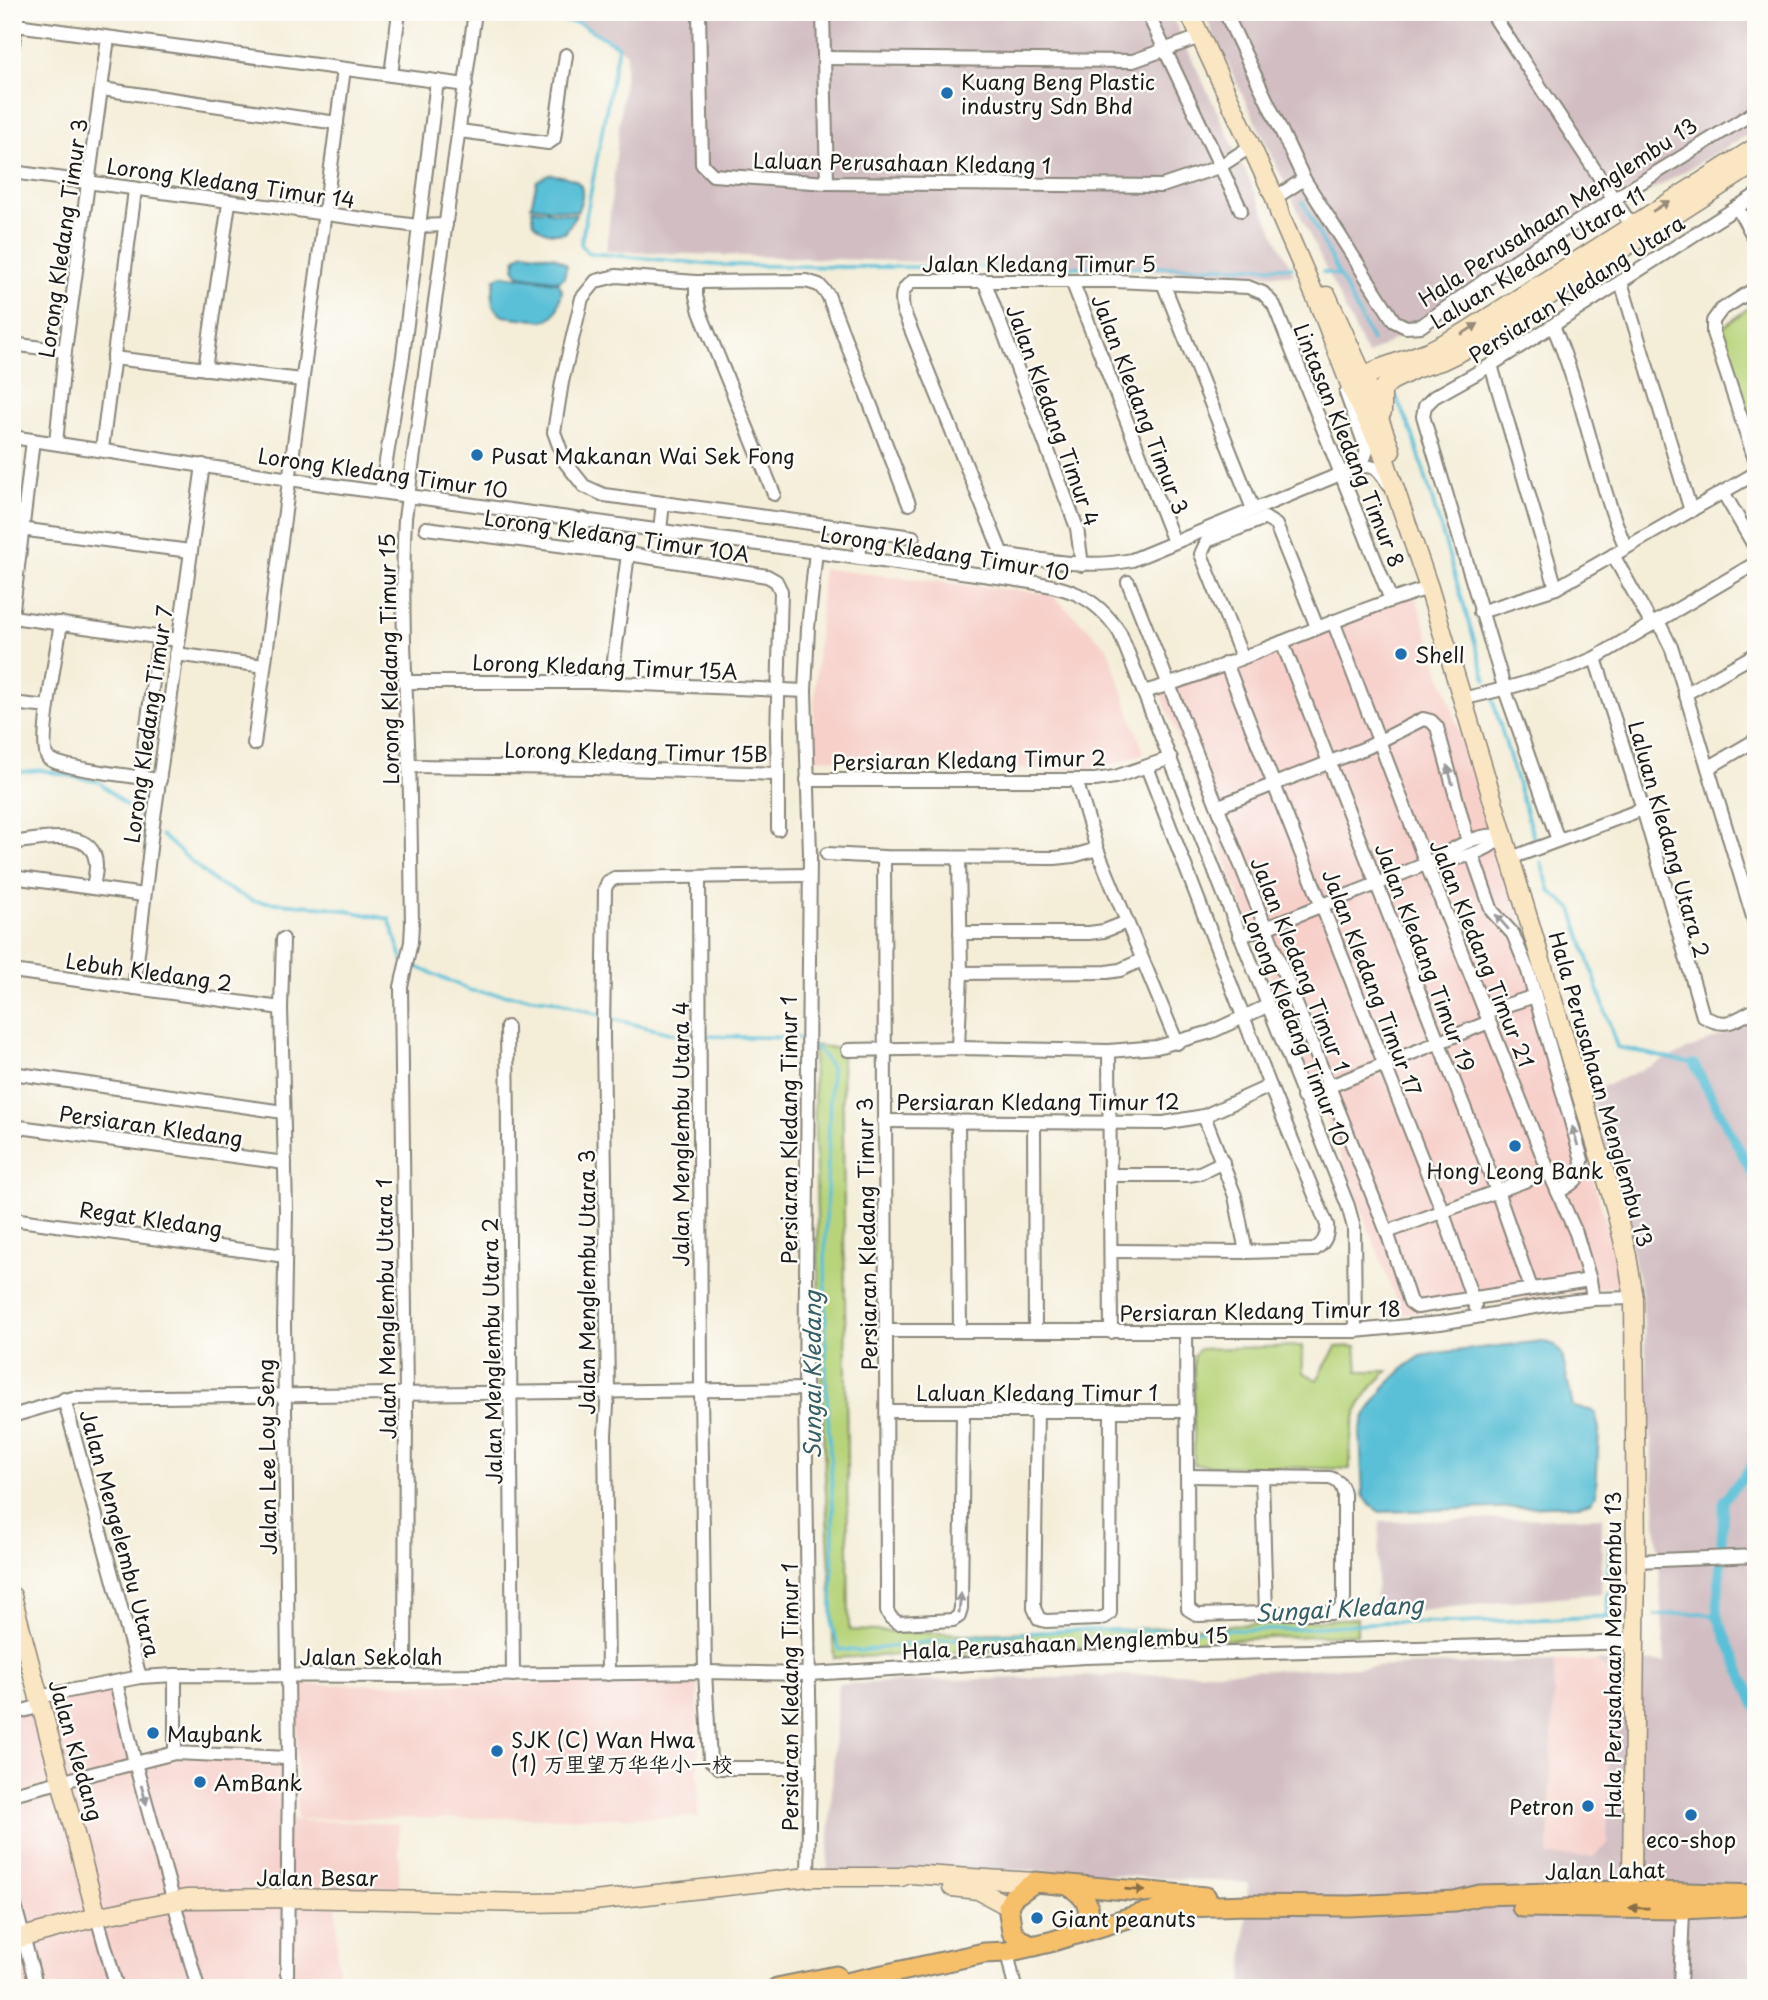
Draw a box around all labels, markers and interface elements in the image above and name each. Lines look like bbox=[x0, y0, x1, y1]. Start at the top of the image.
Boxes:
place label: Kuang Beng Plastic industry Sdn Bhd bbox=[961, 65, 1155, 121]
marker: Kuang Beng Plastic industry Sdn Bhd bbox=[939, 85, 955, 101]
street label: Hala Perusahaan Menglembu 13 bbox=[1411, 108, 1703, 314]
street label: Lorong Kledang Timur 3 bbox=[29, 116, 95, 360]
street label: Laluan Perusahaan Kledang 1 bbox=[753, 143, 1051, 181]
street label: Lorong Kledang Timur 14 bbox=[105, 149, 357, 215]
street label: Laluan Kledang Utara 11 bbox=[1423, 178, 1651, 336]
one-way arrow bbox=[1652, 199, 1671, 212]
street label: Persiaran Kledang Utara bbox=[1462, 206, 1691, 370]
street label: Jalan Kledang Timur 5 bbox=[922, 247, 1156, 279]
street label: Jalan Kledang Timur 3 bbox=[1084, 289, 1198, 519]
street label: Jalan Kledang Timur 4 bbox=[999, 300, 1109, 530]
street label: Lintasan Kledang Timur 8 bbox=[1286, 318, 1414, 572]
one-way arrow bbox=[1460, 322, 1479, 335]
street label: Lorong Kledang Timur 10 bbox=[256, 439, 510, 505]
place label: Pusat Makanan Wai Sek Fong bbox=[491, 439, 795, 471]
marker: Pusat Makanan Wai Sek Fong bbox=[469, 447, 485, 463]
street label: Lorong Kledang Timur 10A bbox=[482, 501, 752, 569]
street label: Lorong Kledang Timur 10 bbox=[818, 516, 1072, 588]
street label: Lorong Kledang Timur 15 bbox=[370, 533, 406, 785]
street label: Lorong Kledang Timur 7 bbox=[114, 603, 180, 845]
place label: Shell bbox=[1415, 638, 1464, 670]
street label: Lorong Kledang Timur 15A bbox=[472, 645, 738, 687]
marker: Shell bbox=[1393, 646, 1409, 662]
street label: Laluan Kledang Utara 2 bbox=[1621, 717, 1719, 961]
street label: Lorong Kledang Timur 15B bbox=[504, 733, 768, 769]
street label: Persiaran Kledang Timur 2 bbox=[832, 741, 1106, 777]
one-way arrow bbox=[1444, 764, 1454, 785]
street label: Jalan Kledang Timur 21 bbox=[1423, 834, 1543, 1072]
street label: Jalan Kledang Timur 19 bbox=[1368, 838, 1484, 1076]
street label: Jalan Kledang Timur 1 bbox=[1243, 852, 1359, 1076]
street label: Jalan Kledang Timur 17 bbox=[1315, 864, 1431, 1100]
street label: Lorong Kledang Timur 10 bbox=[1235, 905, 1359, 1151]
one-way arrow bbox=[1495, 914, 1510, 931]
street label: Hala Perusahaan Menglembu 13 bbox=[1542, 927, 1662, 1251]
street label: Lebuh Kledang 2 bbox=[64, 944, 234, 998]
street label: Persiaran Kledang Timur 1 bbox=[772, 996, 804, 1264]
street label: Jalan Menglembu Utara 4 bbox=[664, 1001, 696, 1267]
street label: Persiaran Kledang Timur 12 bbox=[896, 1085, 1180, 1117]
street label: Persiaran Kledang bbox=[57, 1096, 245, 1154]
street label: Persiaran Kledang Timur 3 bbox=[848, 1097, 884, 1371]
one-way arrow bbox=[1569, 1125, 1580, 1147]
marker: Hong Leong Bank bbox=[1507, 1138, 1523, 1154]
street label: Jalan Menglembu Utara 3 bbox=[570, 1149, 602, 1415]
place label: Hong Leong Bank bbox=[1426, 1154, 1604, 1186]
street label: Jalan Menglembu Utara 1 bbox=[367, 1178, 403, 1440]
street label: Regat Kledang bbox=[78, 1192, 224, 1244]
street label: Jalan Menglembu Utara 2 bbox=[473, 1217, 509, 1485]
water label: Sungai Kledang bbox=[794, 1289, 829, 1459]
street label: Persiaran Kledang Timur 18 bbox=[1119, 1292, 1401, 1328]
street label: Jalan Lee Loy Seng bbox=[248, 1359, 284, 1555]
street label: Laluan Kledang Timur 1 bbox=[916, 1376, 1158, 1408]
street label: Jalan Mengelembu Utara bbox=[73, 1406, 170, 1661]
street label: Hala Perusahaan Menglembu 13 bbox=[1596, 1491, 1628, 1819]
street label: Persiaran Kledang Timur 1 bbox=[773, 1563, 805, 1831]
water label: Sungai Kledang bbox=[1254, 1586, 1426, 1630]
one-way arrow bbox=[955, 1592, 966, 1614]
street label: Hala Perusahaan Menglembu 15 bbox=[901, 1617, 1229, 1667]
street label: Jalan Sekolah bbox=[300, 1640, 442, 1672]
street label: Jalan Kledang bbox=[42, 1675, 112, 1825]
place label: Maybank bbox=[167, 1717, 262, 1749]
place label: SJK (C) Wan Hwa (1) 万里望万华华小一校 bbox=[511, 1723, 733, 1779]
marker: Maybank bbox=[145, 1725, 161, 1741]
marker: SJK (C) Wan Hwa (1) 万里望万华华小一校 bbox=[489, 1743, 505, 1759]
place label: AmBank bbox=[214, 1766, 303, 1798]
marker: AmBank bbox=[192, 1774, 208, 1790]
one-way arrow bbox=[140, 1785, 150, 1806]
place label: Petron bbox=[1509, 1790, 1574, 1822]
marker: Petron bbox=[1580, 1798, 1596, 1814]
marker: eco-shop bbox=[1683, 1807, 1699, 1823]
place label: eco-shop bbox=[1646, 1823, 1736, 1855]
street label: Jalan Lahat bbox=[1545, 1853, 1665, 1887]
street label: Jalan Besar bbox=[256, 1861, 378, 1893]
one-way arrow bbox=[1124, 1885, 1146, 1896]
place label: Giant peanuts bbox=[1051, 1902, 1196, 1934]
one-way arrow bbox=[1627, 1902, 1649, 1914]
marker: Giant peanuts bbox=[1029, 1910, 1045, 1926]

